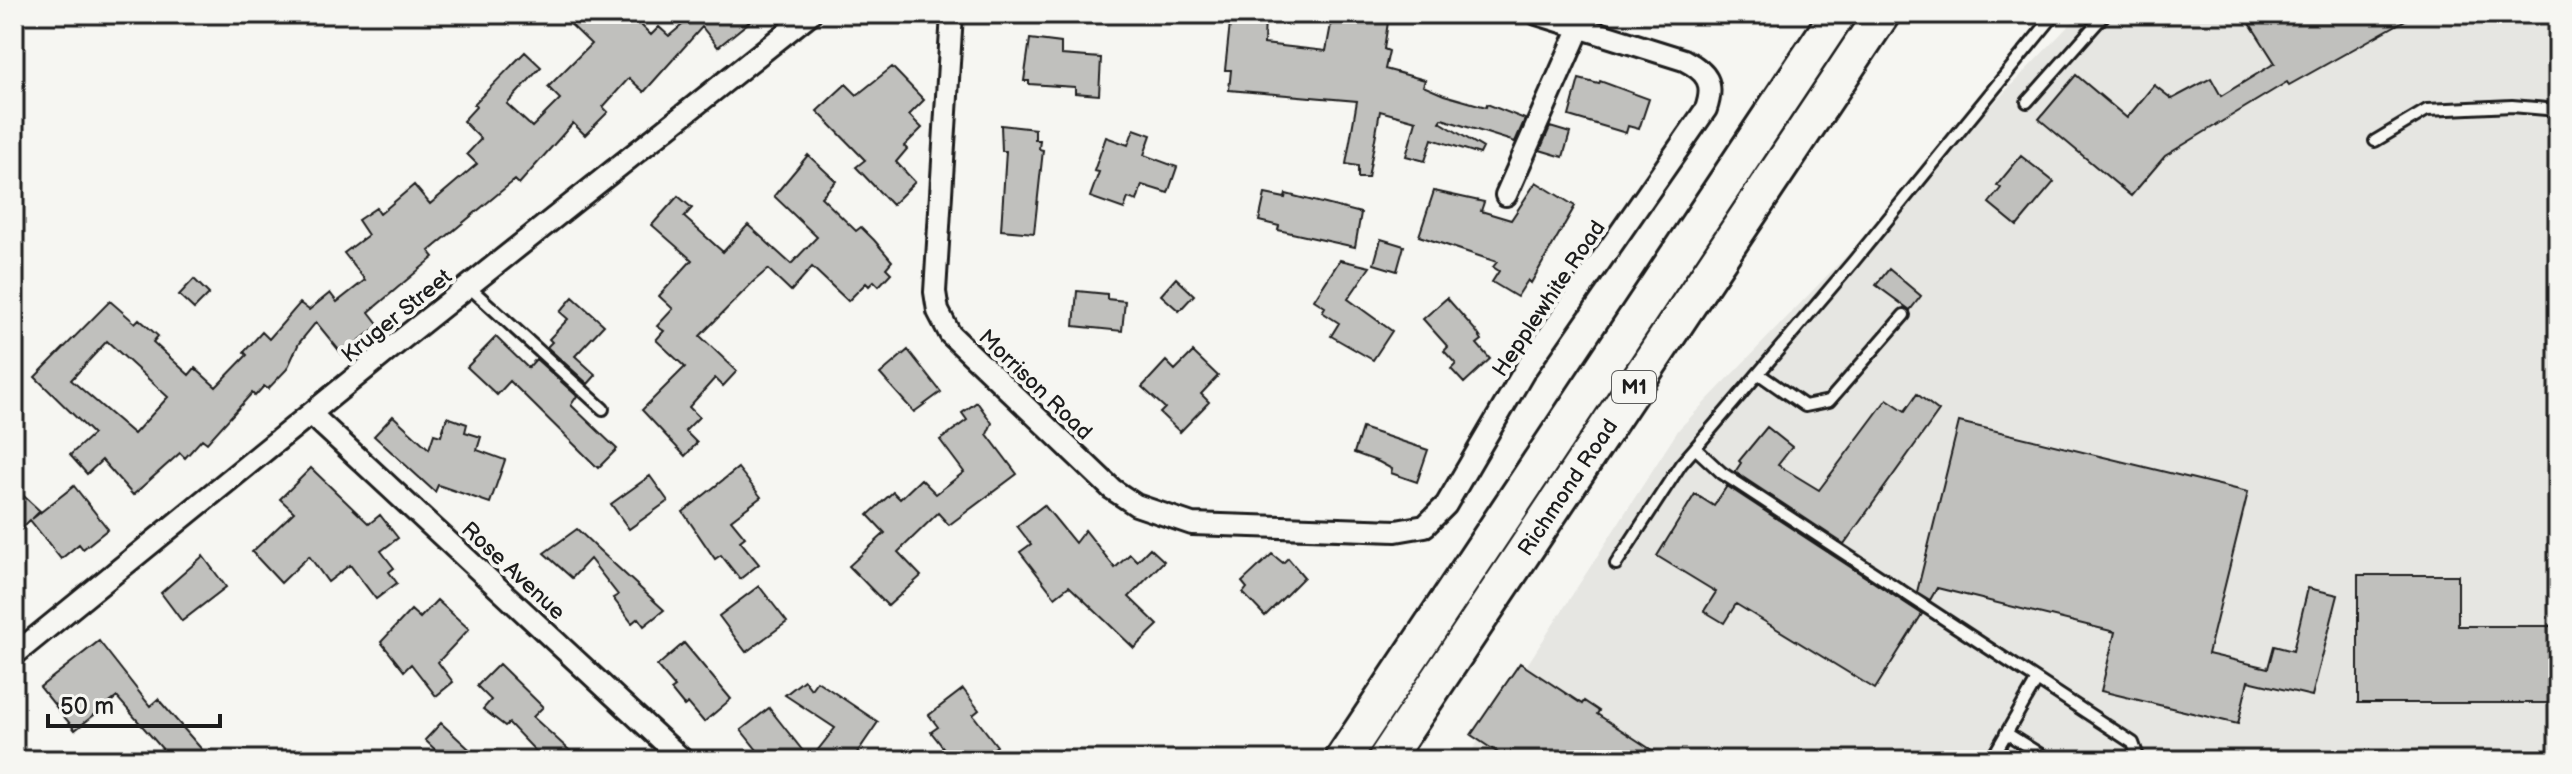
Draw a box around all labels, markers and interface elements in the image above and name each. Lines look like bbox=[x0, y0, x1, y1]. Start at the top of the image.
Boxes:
street label: Hepplewhite Road bbox=[1487, 216, 1612, 382]
street label: Kruger Street bbox=[336, 263, 458, 369]
street label: Morrison Road bbox=[973, 324, 1097, 446]
road number: M1 bbox=[1612, 371, 1656, 403]
street label: Richmond Road bbox=[1512, 414, 1624, 562]
street label: Rose Avenue bbox=[456, 516, 570, 626]
scale bar bbox=[48, 678, 220, 728]
text: 50 m bbox=[60, 692, 114, 721]

